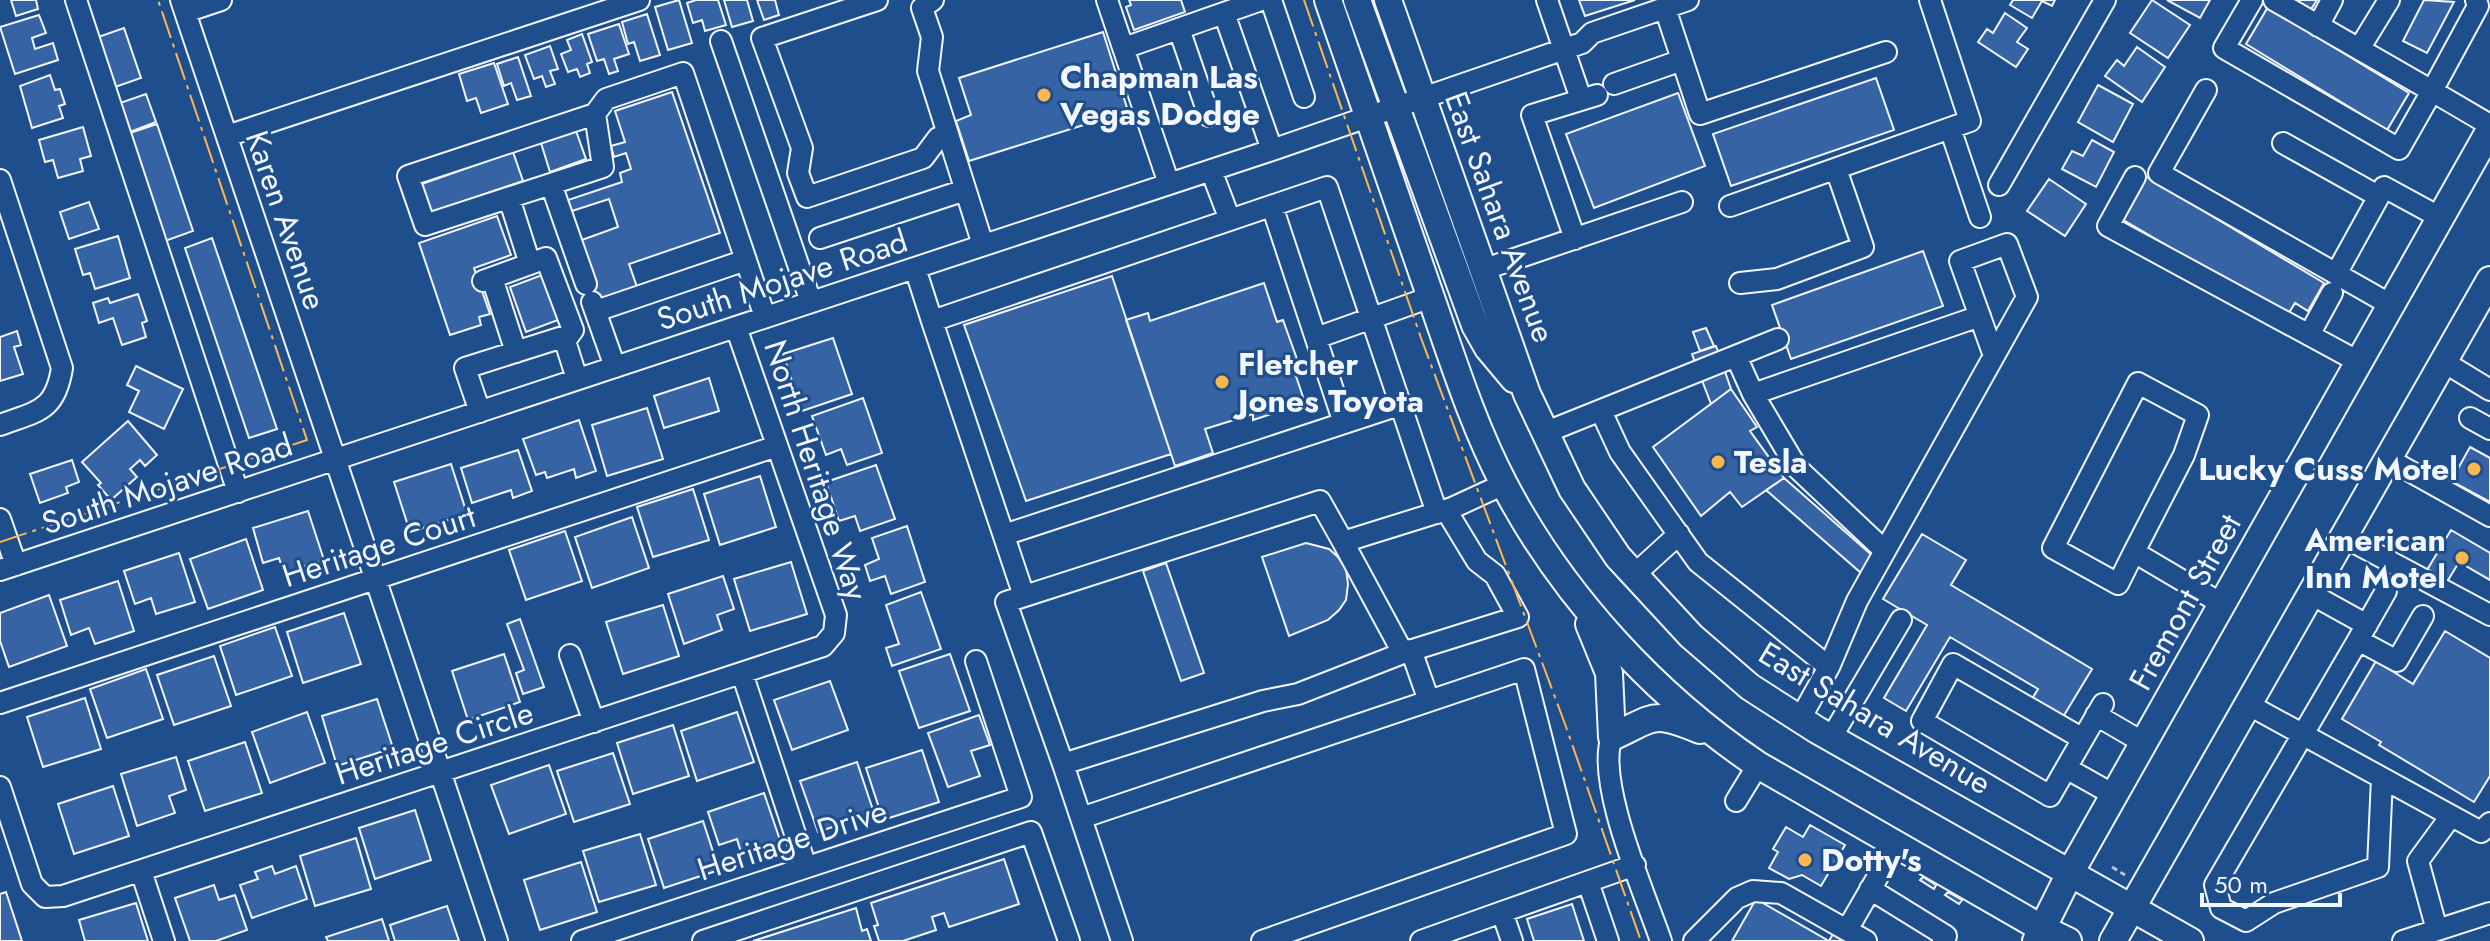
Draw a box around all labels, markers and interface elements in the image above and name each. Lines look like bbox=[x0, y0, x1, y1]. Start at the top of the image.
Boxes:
place label: Chapman Las Vegas Dodge bbox=[1059, 54, 1260, 137]
street label: East Sahara Avenue bbox=[1433, 85, 1567, 349]
marker: Chapman Las Vegas Dodge bbox=[1035, 86, 1053, 104]
street label: Karen Avenue bbox=[234, 124, 338, 316]
street label: South Mojave Road bbox=[651, 218, 913, 342]
street label: North Heritage Way bbox=[752, 334, 880, 607]
place label: Fletcher Jones Toyota bbox=[1232, 341, 1424, 424]
marker: Fletcher Jones Toyota bbox=[1213, 373, 1231, 391]
street label: South Mojave Road bbox=[36, 422, 298, 546]
place label: Tesla bbox=[1734, 439, 1808, 485]
place label: Lucky Cuss Motel bbox=[2198, 446, 2458, 492]
marker: Tesla bbox=[1709, 453, 1727, 471]
marker: Lucky Cuss Motel bbox=[2465, 460, 2483, 478]
street label: Heritage Court bbox=[276, 493, 482, 599]
street label: Fremont Street bbox=[2118, 505, 2253, 699]
place label: American Inn Motel bbox=[2303, 517, 2446, 600]
marker: American Inn Motel bbox=[2453, 549, 2471, 567]
street label: East Sahara Avenue bbox=[1750, 630, 2000, 806]
street label: Heritage Circle bbox=[329, 689, 539, 797]
street label: Heritage Drive bbox=[691, 788, 893, 892]
place label: Dotty's bbox=[1821, 837, 1922, 883]
marker: Dotty's bbox=[1796, 851, 1814, 869]
scale bar bbox=[2202, 857, 2340, 907]
text: 50 m bbox=[2214, 867, 2268, 902]

